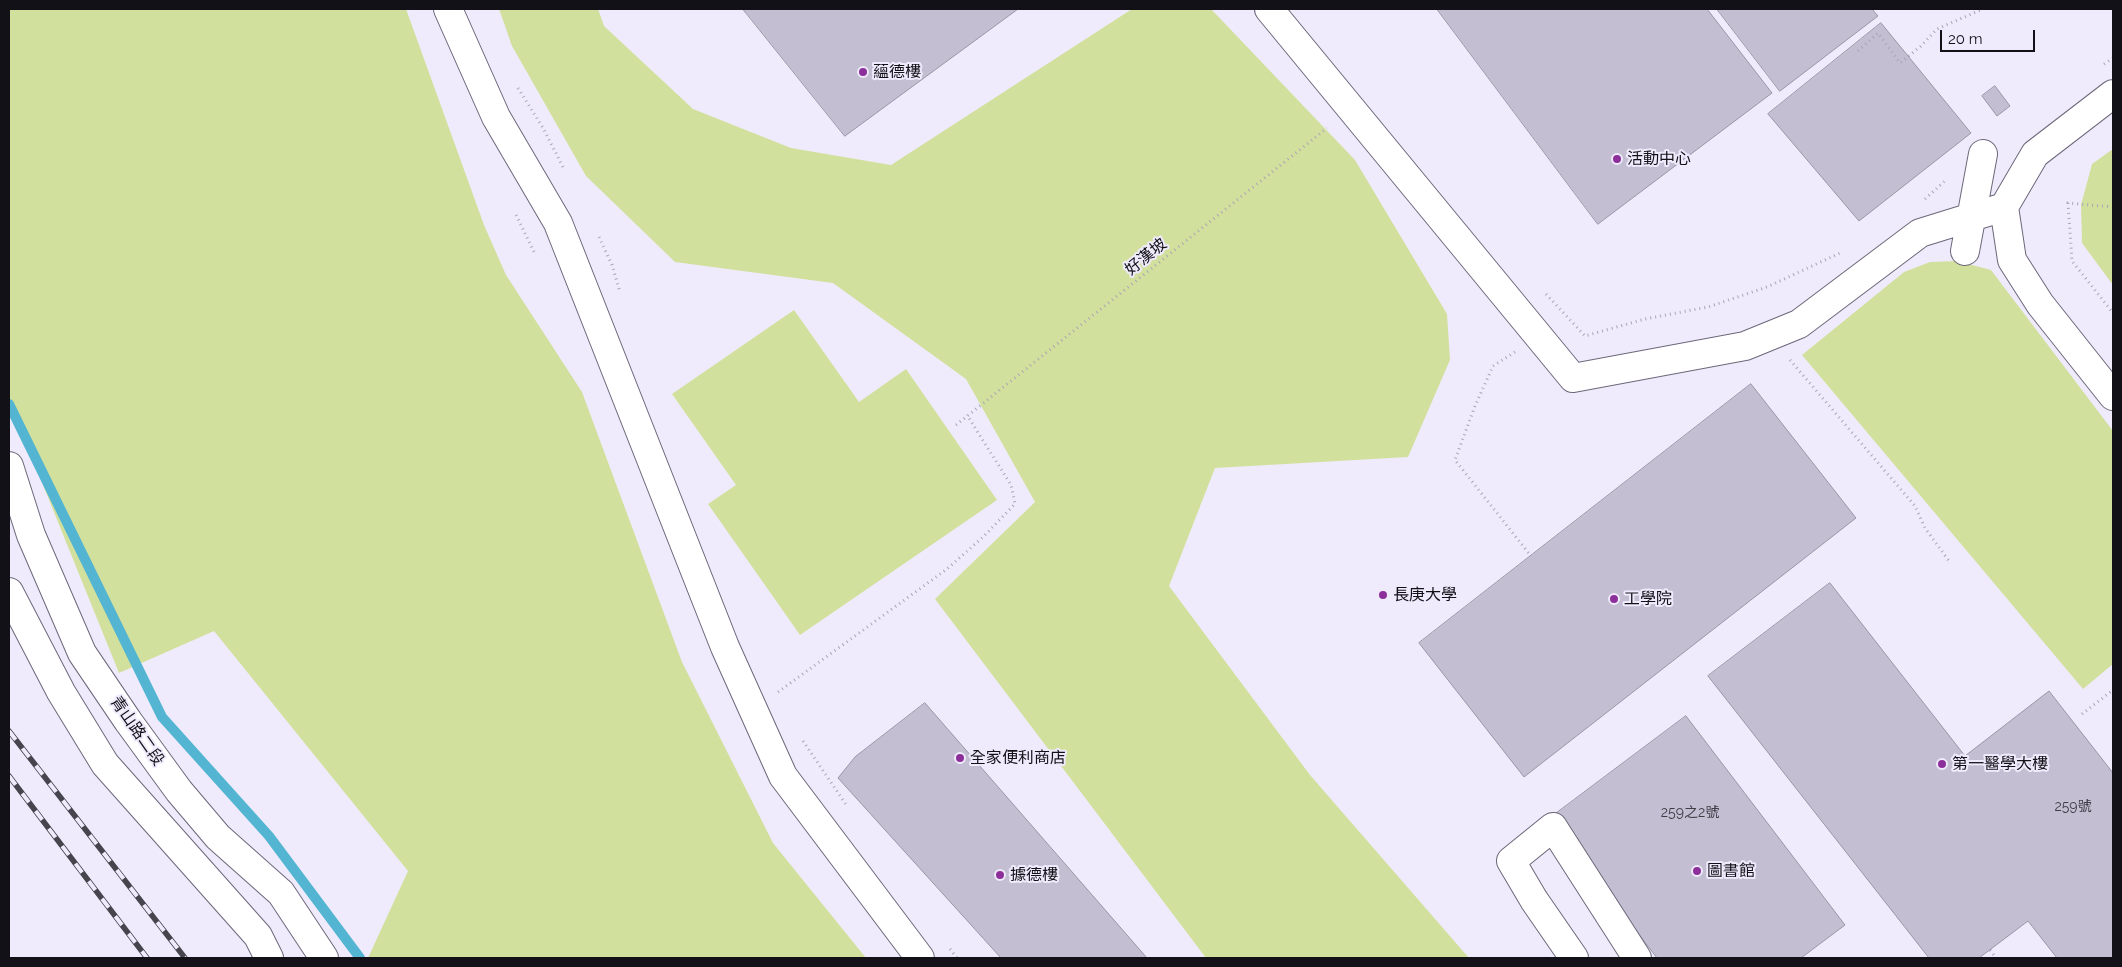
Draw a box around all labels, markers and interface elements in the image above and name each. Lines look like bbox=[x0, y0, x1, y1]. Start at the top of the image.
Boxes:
scale bar bbox=[1942, 20, 2037, 52]
text: 20 m bbox=[1948, 30, 1983, 48]
place label: 蘊德樓 bbox=[873, 62, 921, 82]
marker: 蘊德樓 bbox=[857, 66, 869, 78]
place label: 活動中心 bbox=[1627, 149, 1691, 169]
marker: 活動中心 bbox=[1611, 153, 1623, 165]
street label: 好漢坡 bbox=[1121, 234, 1171, 280]
place label: 長庚大學 bbox=[1393, 585, 1457, 605]
marker: 長庚大學 bbox=[1377, 589, 1389, 601]
place label: 工學院 bbox=[1624, 589, 1672, 609]
marker: 工學院 bbox=[1608, 593, 1620, 605]
street label: 青山路二段 bbox=[106, 693, 168, 769]
place label: 全家便利商店 bbox=[970, 748, 1066, 768]
marker: 全家便利商店 bbox=[954, 752, 966, 764]
place label: 第一醫學大樓 bbox=[1952, 754, 2048, 774]
marker: 第一醫學大樓 bbox=[1936, 758, 1948, 770]
house number: 259號 bbox=[2054, 799, 2092, 815]
house number: 259之2號 bbox=[1661, 805, 1719, 821]
place label: 圖書館 bbox=[1707, 861, 1755, 881]
place label: 據德樓 bbox=[1010, 865, 1058, 885]
marker: 圖書館 bbox=[1691, 865, 1703, 877]
marker: 據德樓 bbox=[994, 869, 1006, 881]

